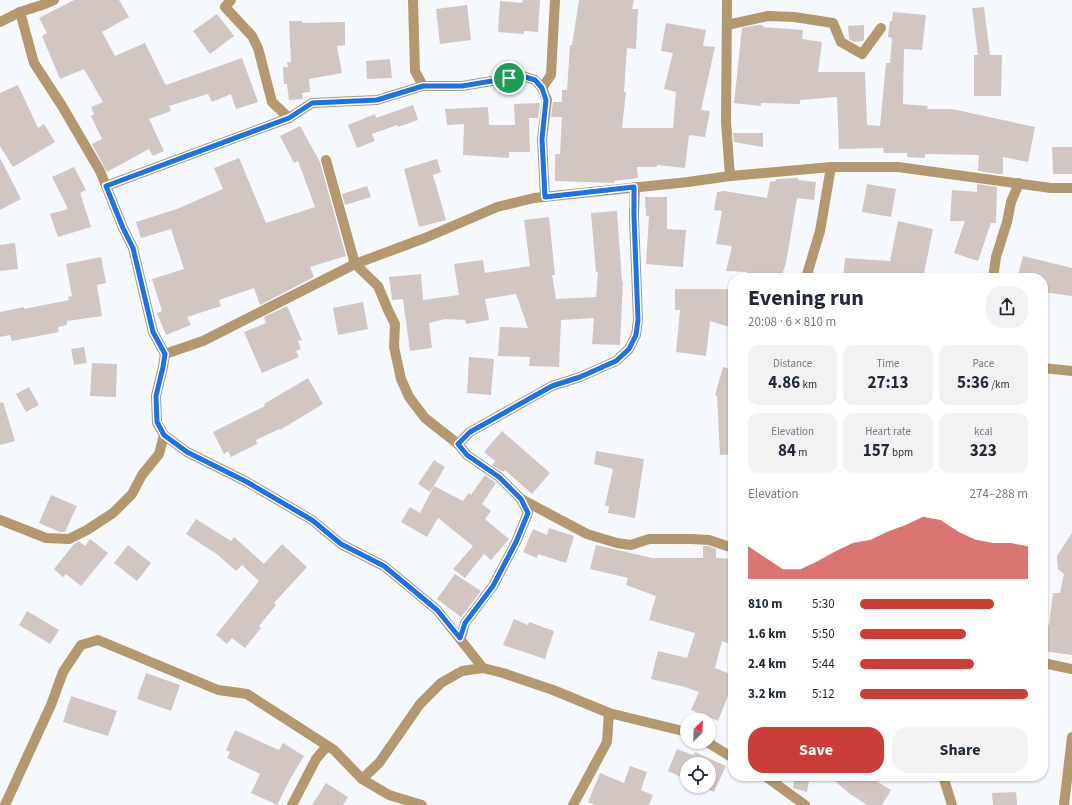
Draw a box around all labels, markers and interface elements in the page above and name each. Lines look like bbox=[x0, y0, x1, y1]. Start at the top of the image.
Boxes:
pin bbox=[492, 61, 526, 95]
icon: arrive bbox=[498, 67, 520, 89]
text: Evening run bbox=[748, 282, 864, 314]
button: share bbox=[986, 286, 1028, 328]
text: 20:08 · 6 × 810 m bbox=[748, 313, 836, 331]
text: Distance bbox=[773, 356, 812, 371]
text: Time bbox=[876, 356, 900, 371]
text: Pace bbox=[973, 356, 994, 371]
text: 4.86 bbox=[768, 371, 800, 395]
text: 27:13 bbox=[867, 371, 909, 395]
text: 5:36 bbox=[957, 371, 989, 395]
text: km bbox=[800, 377, 817, 392]
text: /km bbox=[989, 377, 1010, 392]
text: Elevation bbox=[771, 424, 814, 439]
text: Heart rate bbox=[865, 424, 911, 439]
text: kcal bbox=[974, 424, 993, 439]
text: 84 bbox=[778, 439, 796, 463]
text: 157 bbox=[863, 439, 890, 463]
text: 323 bbox=[970, 439, 997, 463]
text: m bbox=[796, 445, 807, 460]
text: bpm bbox=[890, 445, 913, 460]
text: Elevation bbox=[748, 485, 799, 503]
text: 274–288 m bbox=[970, 485, 1028, 503]
text: 810 m bbox=[748, 595, 782, 613]
text: 5:30 bbox=[812, 595, 835, 613]
text: 1.6 km bbox=[748, 625, 787, 643]
text: 5:50 bbox=[812, 625, 835, 643]
text: 2.4 km bbox=[748, 655, 787, 673]
text: 5:44 bbox=[812, 655, 835, 673]
text: 3.2 km bbox=[748, 685, 787, 703]
text: 5:12 bbox=[812, 685, 835, 703]
north arrow bbox=[680, 713, 716, 749]
map controls bbox=[680, 713, 716, 793]
button: Save bbox=[748, 727, 884, 773]
button: Share bbox=[892, 727, 1028, 773]
button: locate bbox=[680, 757, 716, 793]

